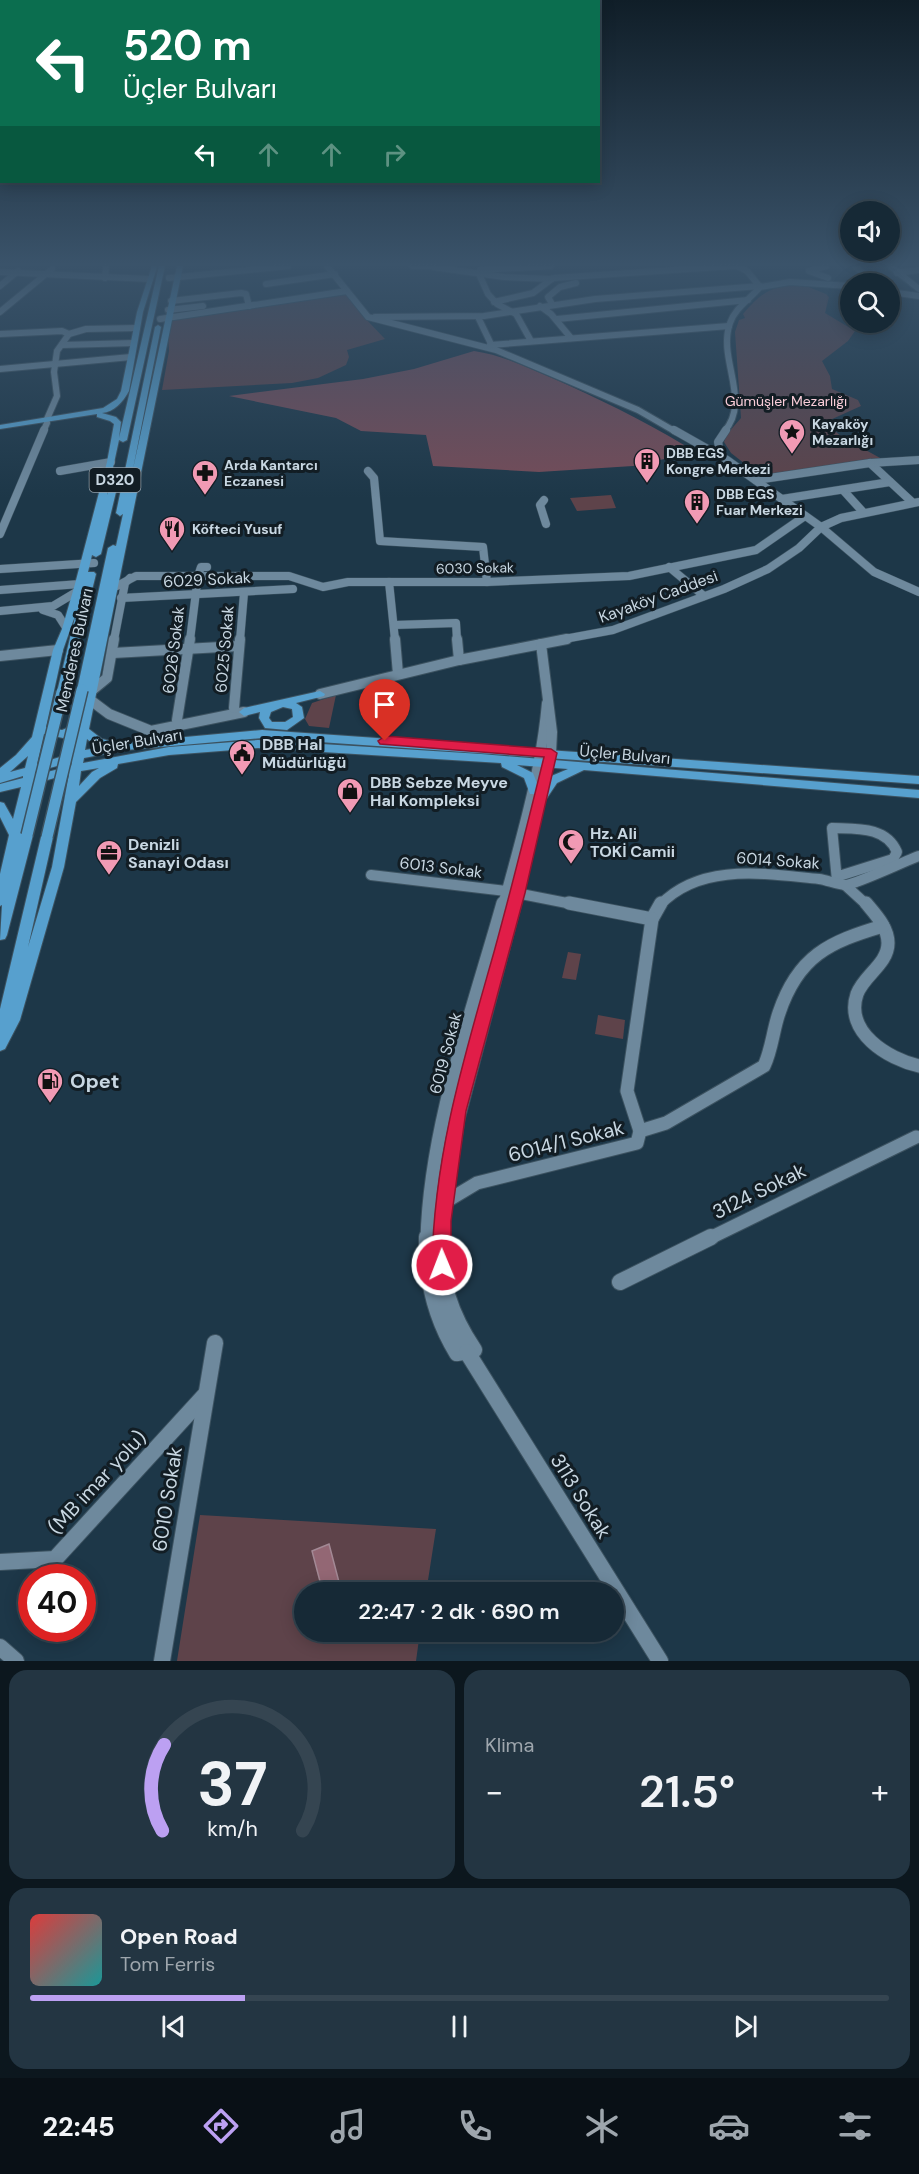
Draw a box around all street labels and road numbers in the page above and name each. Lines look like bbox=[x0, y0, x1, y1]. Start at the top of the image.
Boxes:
road number: D320 bbox=[90, 468, 140, 492]
street label: 6030 Sokak bbox=[436, 558, 514, 578]
street label: Kayaköy Caddesi bbox=[596, 565, 720, 628]
street label: 6029 Sokak bbox=[163, 567, 251, 592]
street label: Menderes Bulvarı bbox=[51, 586, 98, 714]
street label: 6025 Sokak bbox=[210, 604, 239, 694]
street label: 6026 Sokak bbox=[158, 605, 189, 695]
street label: Üçler Bulvarı bbox=[90, 724, 184, 759]
street label: Üçler Bulvarı bbox=[579, 740, 671, 769]
street label: 6014 Sokak bbox=[736, 847, 820, 874]
street label: 6013 Sokak bbox=[398, 852, 484, 883]
street label: 6019 Sokak bbox=[424, 1010, 466, 1096]
street label: 6014/1 Sokak bbox=[505, 1114, 627, 1168]
street label: 3124 Sokak bbox=[708, 1157, 810, 1225]
street label: (MB imar yolu) bbox=[42, 1425, 152, 1539]
street label: 6010 Sokak bbox=[146, 1445, 188, 1553]
street label: 3113 Sokak bbox=[545, 1449, 617, 1543]

